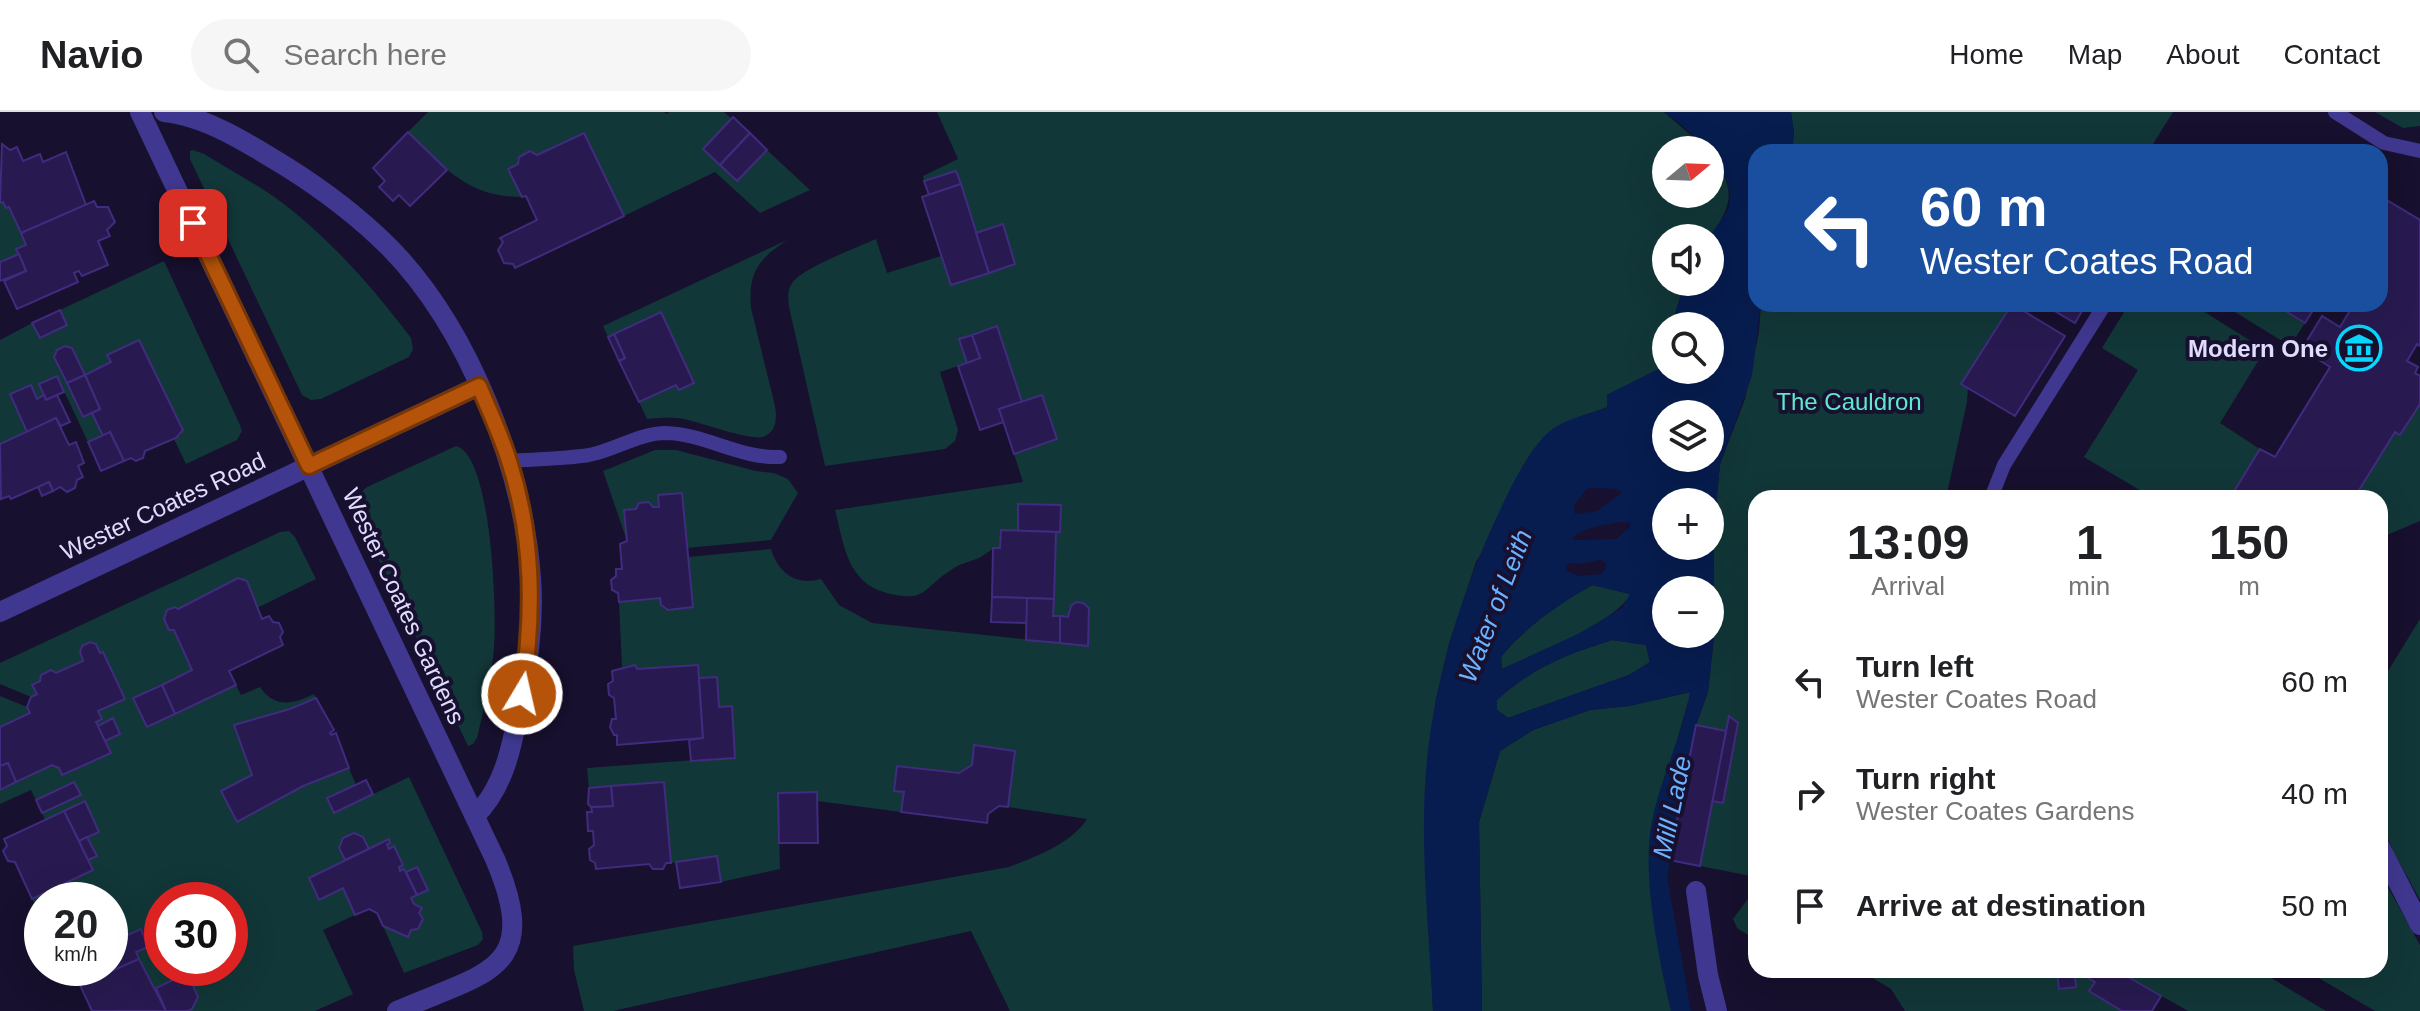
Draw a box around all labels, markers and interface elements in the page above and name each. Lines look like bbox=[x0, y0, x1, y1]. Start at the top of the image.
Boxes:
search box bbox=[191, 19, 751, 91]
icon: search bbox=[219, 33, 263, 77]
text: Navio bbox=[40, 34, 143, 76]
text: Search here bbox=[283, 38, 447, 71]
text: Home bbox=[1949, 39, 2024, 70]
text: Map bbox=[2068, 39, 2122, 70]
text: About bbox=[2166, 39, 2240, 70]
text: Contact bbox=[2284, 39, 2380, 70]
north arrow bbox=[1652, 136, 1724, 208]
map controls bbox=[1652, 136, 1724, 648]
text: 60 m bbox=[1920, 175, 2048, 238]
icon: left bbox=[1788, 176, 1892, 280]
pin bbox=[159, 189, 227, 257]
icon: arrive bbox=[171, 201, 215, 245]
button: sound bbox=[1652, 224, 1724, 296]
text: Wester Coates Road bbox=[1920, 241, 2254, 282]
button: search bbox=[1652, 312, 1724, 384]
museum icon: Modern One bbox=[2335, 324, 2383, 372]
place label: Modern One bbox=[2188, 335, 2328, 362]
park label: The Cauldron bbox=[1776, 388, 1922, 415]
button: layers bbox=[1652, 400, 1724, 472]
street label: Wester Coates Road bbox=[57, 447, 269, 565]
street label: Wester Coates Gardens bbox=[337, 484, 471, 728]
button: + bbox=[1652, 488, 1724, 560]
text: 13:09 bbox=[1847, 516, 1970, 569]
text: 1 bbox=[2076, 516, 2103, 569]
text: 150 bbox=[2209, 516, 2289, 569]
water label: Water of Leith bbox=[1452, 525, 1538, 687]
text: Arrival bbox=[1871, 571, 1945, 601]
text: min bbox=[2068, 571, 2110, 601]
text: m bbox=[2238, 571, 2260, 601]
button: − bbox=[1652, 576, 1724, 648]
text: Turn left bbox=[1856, 650, 1974, 683]
position arrow bbox=[480, 652, 564, 736]
icon: left bbox=[1788, 660, 1832, 704]
text: 60 m bbox=[2281, 665, 2348, 698]
text: Wester Coates Road bbox=[1856, 684, 2097, 714]
water label: Mill Lade bbox=[1647, 753, 1697, 861]
text: Turn right bbox=[1856, 762, 1995, 795]
icon: right bbox=[1788, 772, 1832, 816]
text: 40 m bbox=[2281, 777, 2348, 810]
text: Wester Coates Gardens bbox=[1856, 796, 2134, 826]
speed limit sign: 30 bbox=[144, 882, 248, 986]
icon: arrive bbox=[1788, 884, 1832, 928]
text: Arrive at destination bbox=[1856, 889, 2146, 922]
text: 50 m bbox=[2281, 889, 2348, 922]
text: 20 bbox=[54, 902, 98, 946]
text: km/h bbox=[54, 943, 98, 965]

